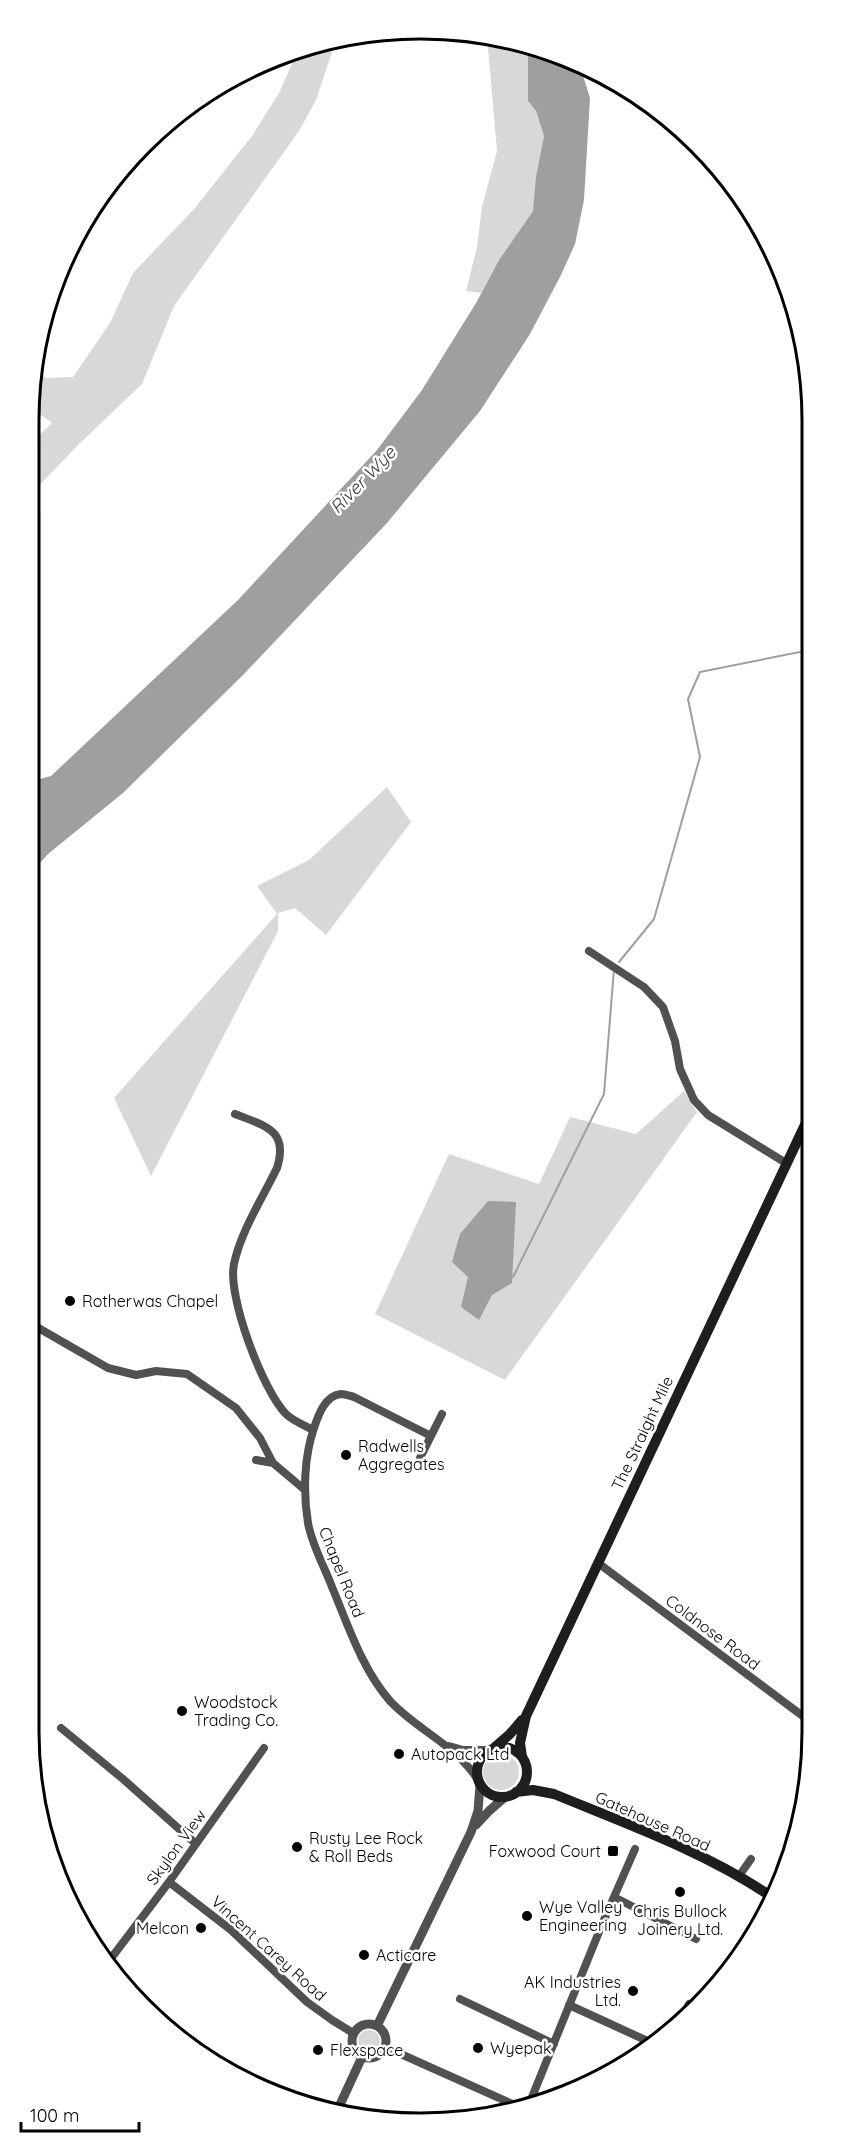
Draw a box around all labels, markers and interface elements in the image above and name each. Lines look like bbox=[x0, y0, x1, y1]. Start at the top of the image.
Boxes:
water label: River Wye bbox=[325, 440, 401, 518]
place label: Rotherwas Chapel bbox=[82, 1291, 218, 1311]
marker: Rotherwas Chapel bbox=[63, 1294, 77, 1308]
street label: The Straight Mile bbox=[607, 1373, 677, 1493]
place label: Radwells Aggregates bbox=[358, 1436, 445, 1474]
marker: Radwells Aggregates bbox=[339, 1448, 353, 1462]
street label: Chapel Road bbox=[315, 1524, 369, 1620]
street label: Coldnose Road bbox=[662, 1590, 764, 1674]
place label: Woodstock Trading Co. bbox=[194, 1692, 278, 1730]
marker: Woodstock Trading Co. bbox=[175, 1704, 189, 1718]
place label: Autopack Ltd bbox=[411, 1744, 509, 1764]
marker: Autopack Ltd bbox=[392, 1747, 406, 1761]
street label: Gatehouse Road bbox=[592, 1787, 714, 1855]
street label: Skylon View bbox=[142, 1805, 210, 1889]
place label: Rusty Lee Rock & Roll Beds bbox=[309, 1828, 423, 1866]
marker: Rusty Lee Rock & Roll Beds bbox=[290, 1840, 304, 1854]
place label: Foxwood Court bbox=[489, 1841, 601, 1861]
marker: Foxwood Court bbox=[606, 1844, 620, 1858]
marker: Chris Bullock Joinery Ltd. bbox=[673, 1885, 687, 1899]
street label: Vincent Carey Road bbox=[207, 1891, 331, 2005]
place label: Wye Valley Engineering bbox=[539, 1897, 627, 1935]
place label: Chris Bullock Joinery Ltd. bbox=[633, 1901, 727, 1939]
marker: Wye Valley Engineering bbox=[520, 1909, 534, 1923]
place label: Melcon bbox=[136, 1918, 189, 1938]
marker: Melcon bbox=[194, 1921, 208, 1935]
place label: Acticare bbox=[376, 1945, 436, 1965]
marker: Acticare bbox=[357, 1948, 371, 1962]
place label: AK Industries Ltd. bbox=[524, 1972, 621, 2010]
marker: AK Industries Ltd. bbox=[626, 1984, 640, 1998]
place label: Wyepak bbox=[490, 2038, 551, 2058]
place label: Flexspace bbox=[330, 2040, 403, 2060]
marker: Wyepak bbox=[471, 2041, 485, 2055]
marker: Flexspace bbox=[311, 2043, 325, 2057]
scale bar bbox=[21, 2095, 140, 2133]
text: 100 m bbox=[30, 2104, 79, 2127]

